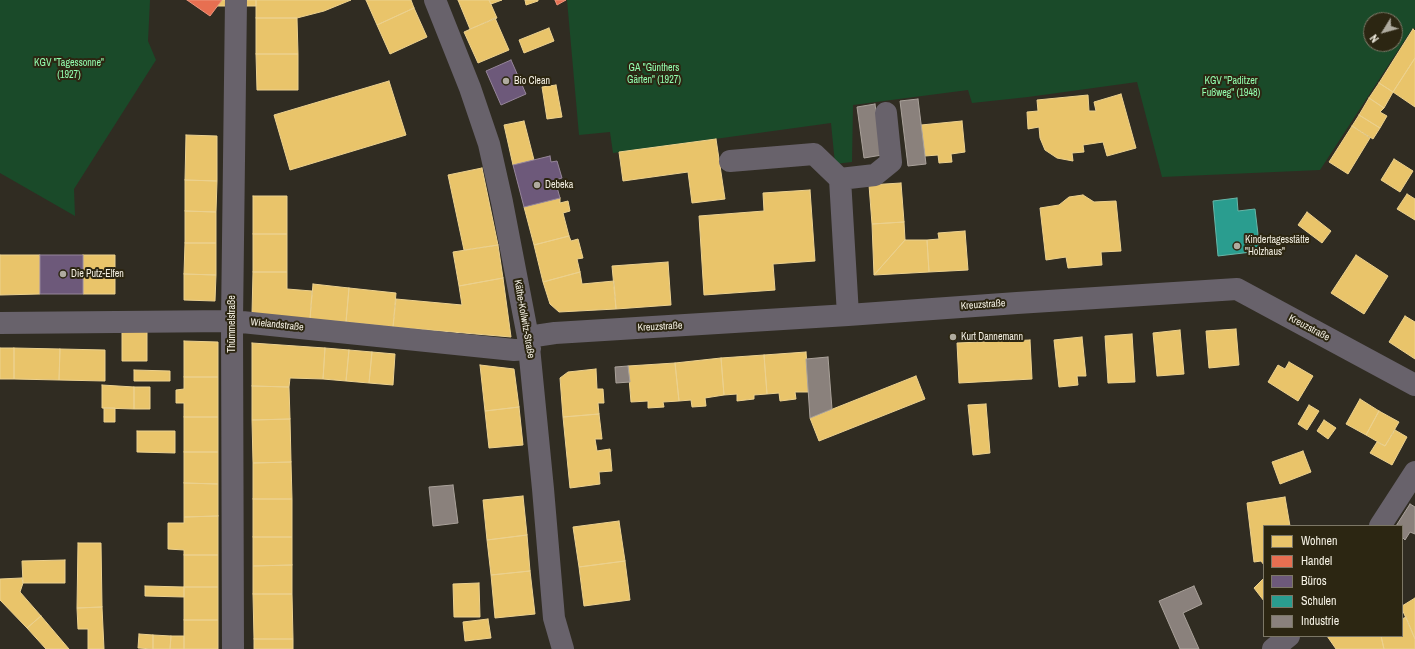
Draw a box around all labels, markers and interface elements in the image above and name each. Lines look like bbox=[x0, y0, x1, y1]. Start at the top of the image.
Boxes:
north arrow bbox=[1363, 12, 1403, 52]
text: N bbox=[1367, 32, 1382, 45]
park label: KGV "Tagessonne" (1927) bbox=[34, 57, 104, 80]
park label: GA "Günthers Gärten" (1927) bbox=[627, 62, 681, 86]
place label: Bio Clean bbox=[514, 75, 550, 87]
park label: KGV "Paditzer Fußweg" (1948) bbox=[1202, 75, 1260, 98]
marker: Bio Clean bbox=[501, 76, 511, 86]
place label: Debeka bbox=[545, 179, 573, 191]
marker: Debeka bbox=[532, 180, 542, 190]
place label: Kindertagesstätte "Holzhaus" bbox=[1245, 234, 1309, 258]
marker: Kindertagesstätte "Holzhaus" bbox=[1232, 241, 1242, 251]
place label: Die Putz-Elfen bbox=[71, 268, 124, 280]
marker: Die Putz-Elfen bbox=[58, 269, 68, 279]
street label: Käthe-Kollwitz-Straße bbox=[511, 279, 537, 359]
street label: Thümmelstraße bbox=[226, 295, 238, 353]
street label: Kreuzstraße bbox=[960, 297, 1006, 313]
street label: Kreuzstraße bbox=[1286, 312, 1332, 344]
street label: Wielandstraße bbox=[250, 316, 304, 334]
street label: Kreuzstraße bbox=[637, 320, 683, 334]
place label: Kurt Dannemann bbox=[961, 331, 1023, 343]
marker: Kurt Dannemann bbox=[948, 332, 958, 342]
legend bbox=[1263, 525, 1403, 637]
text: Wohnen bbox=[1301, 533, 1337, 549]
text: Handel bbox=[1301, 553, 1332, 569]
text: Büros bbox=[1301, 573, 1327, 589]
text: Schulen bbox=[1301, 593, 1337, 609]
text: Industrie bbox=[1301, 613, 1339, 629]

